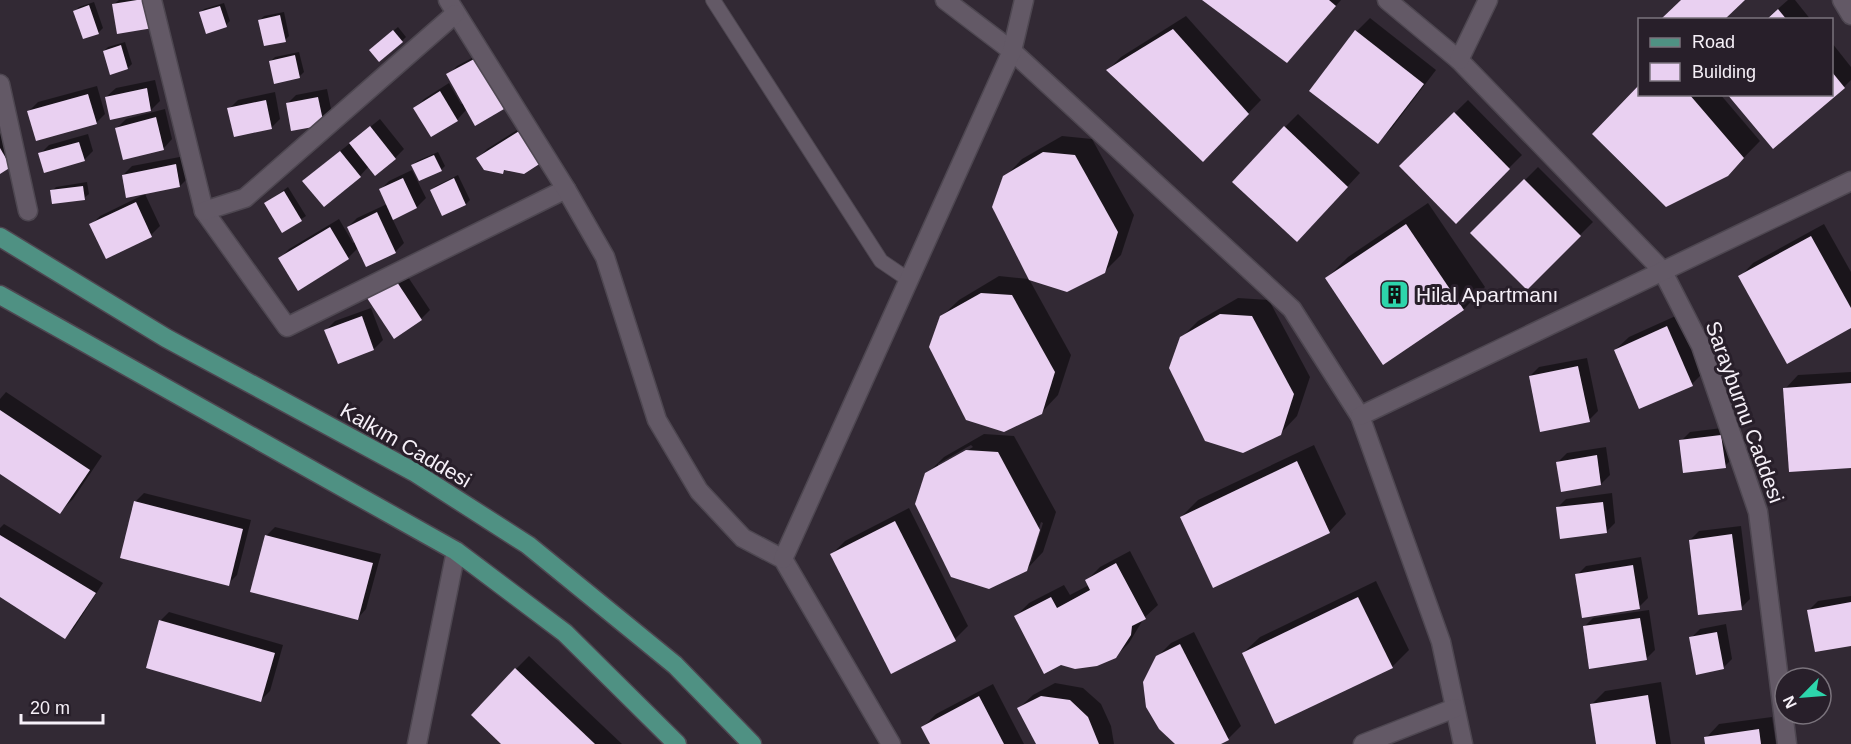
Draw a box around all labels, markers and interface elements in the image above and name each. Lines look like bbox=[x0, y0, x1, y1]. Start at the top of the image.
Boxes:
legend bbox=[1638, 18, 1833, 96]
text: Road bbox=[1692, 32, 1735, 52]
text: Building bbox=[1692, 62, 1756, 82]
building icon: Hilal Apartmanı bbox=[1379, 278, 1411, 310]
place label: Hilal Apartmanı bbox=[1416, 283, 1558, 306]
street label: Sarayburnu Caddesi bbox=[1701, 318, 1789, 506]
street label: Kalkım Caddesi bbox=[337, 398, 475, 492]
north arrow bbox=[1773, 666, 1833, 726]
scale bar bbox=[21, 687, 104, 725]
text: N bbox=[1780, 693, 1800, 711]
text: 20 m bbox=[30, 698, 70, 718]

